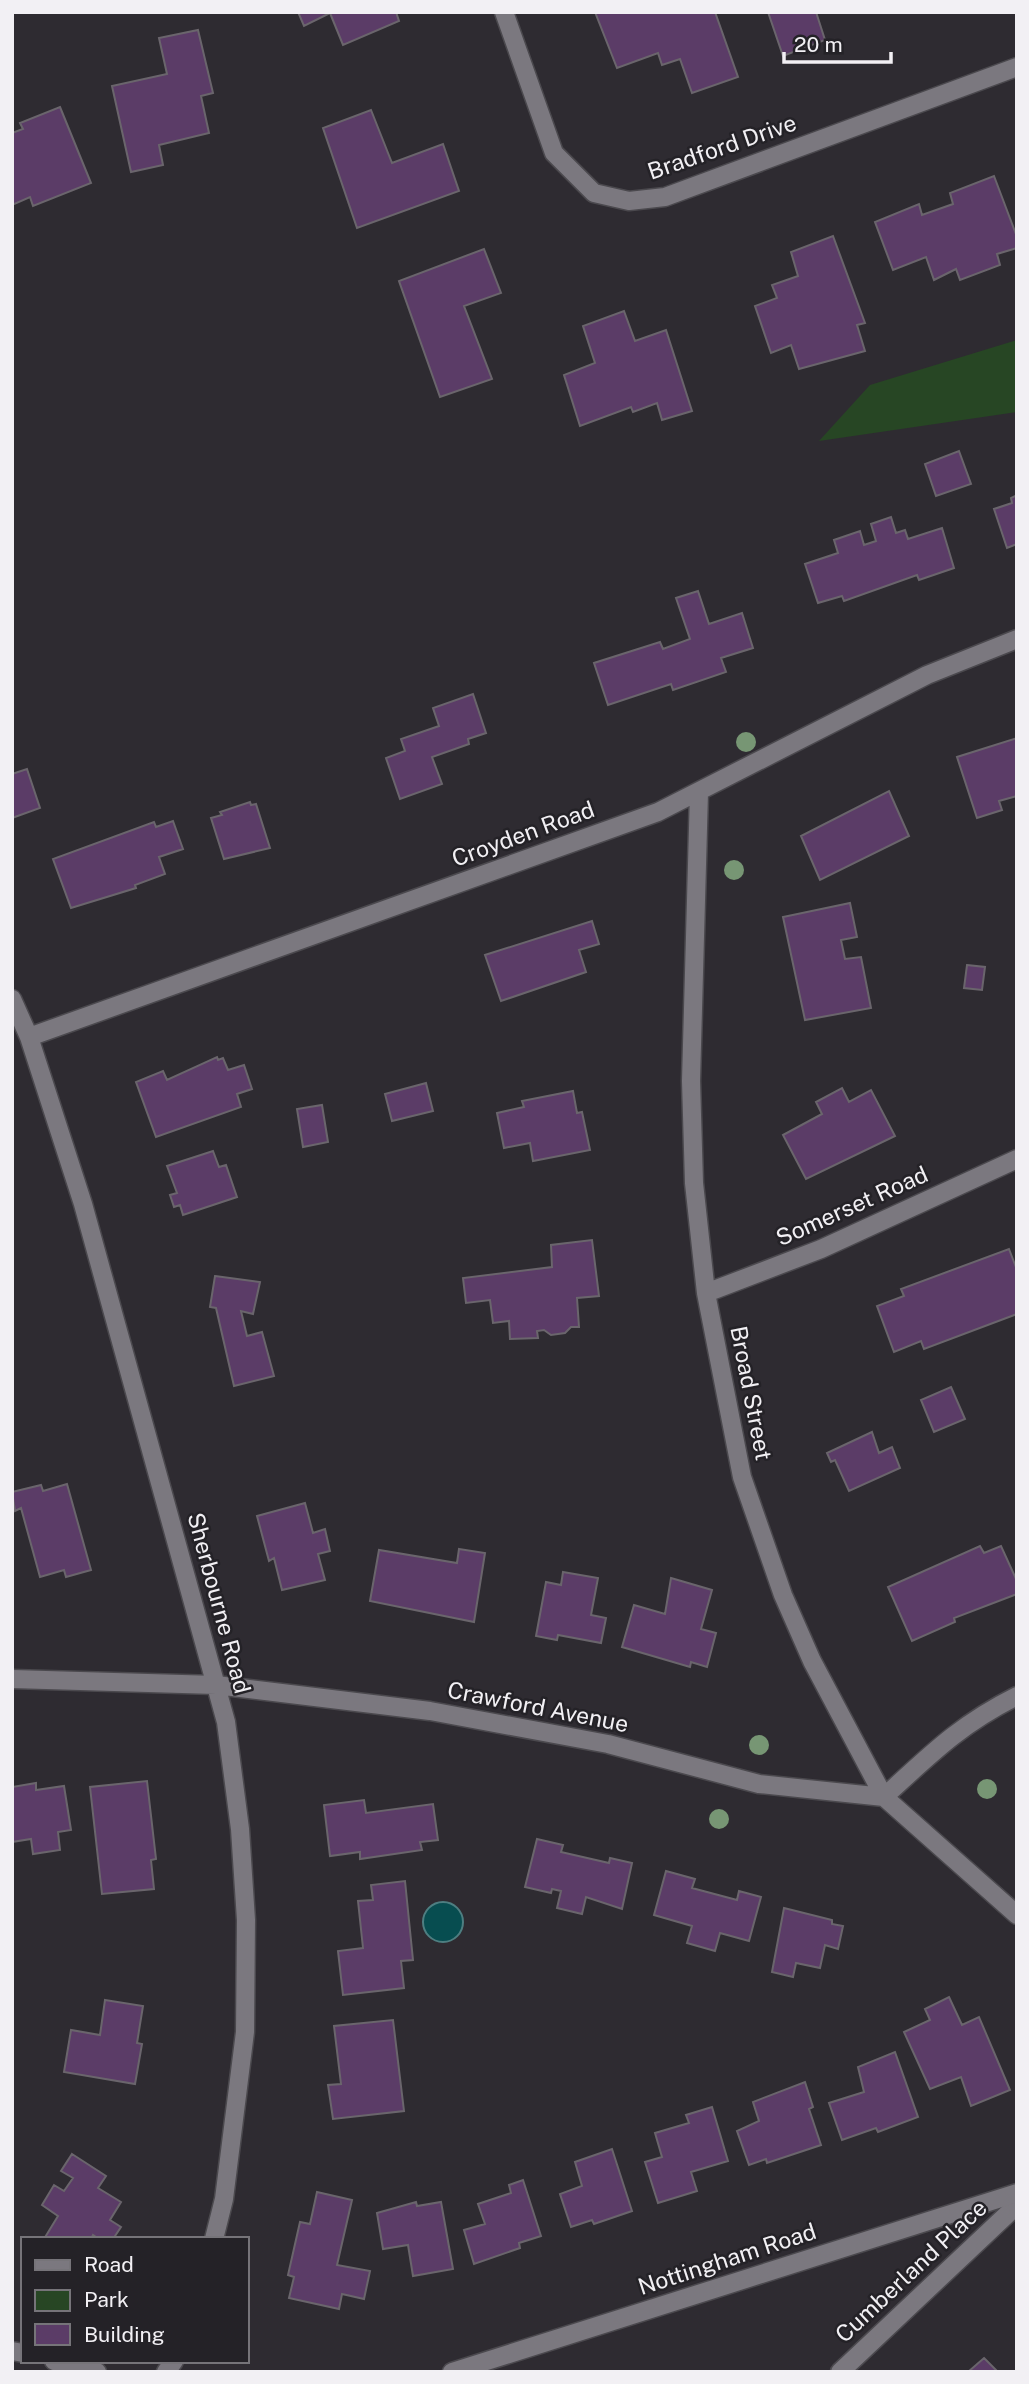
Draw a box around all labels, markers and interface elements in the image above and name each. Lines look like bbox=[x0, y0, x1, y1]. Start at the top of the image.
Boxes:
scale bar bbox=[784, 21, 891, 65]
text: 20 m bbox=[794, 32, 843, 57]
street label: Bradford Drive bbox=[644, 108, 800, 185]
street label: Croyden Road bbox=[448, 795, 598, 872]
street label: Somerset Road bbox=[772, 1160, 932, 1251]
street label: Broad Street bbox=[725, 1323, 778, 1462]
street label: Sherbourne Road bbox=[182, 1510, 257, 1696]
street label: Crawford Avenue bbox=[445, 1676, 631, 1737]
street label: Cumberland Place bbox=[829, 2194, 992, 2348]
street label: Nottingham Road bbox=[634, 2217, 819, 2300]
legend bbox=[21, 2237, 248, 2363]
text: Road bbox=[84, 2252, 134, 2277]
text: Park bbox=[84, 2287, 129, 2312]
text: Building bbox=[84, 2322, 165, 2347]

